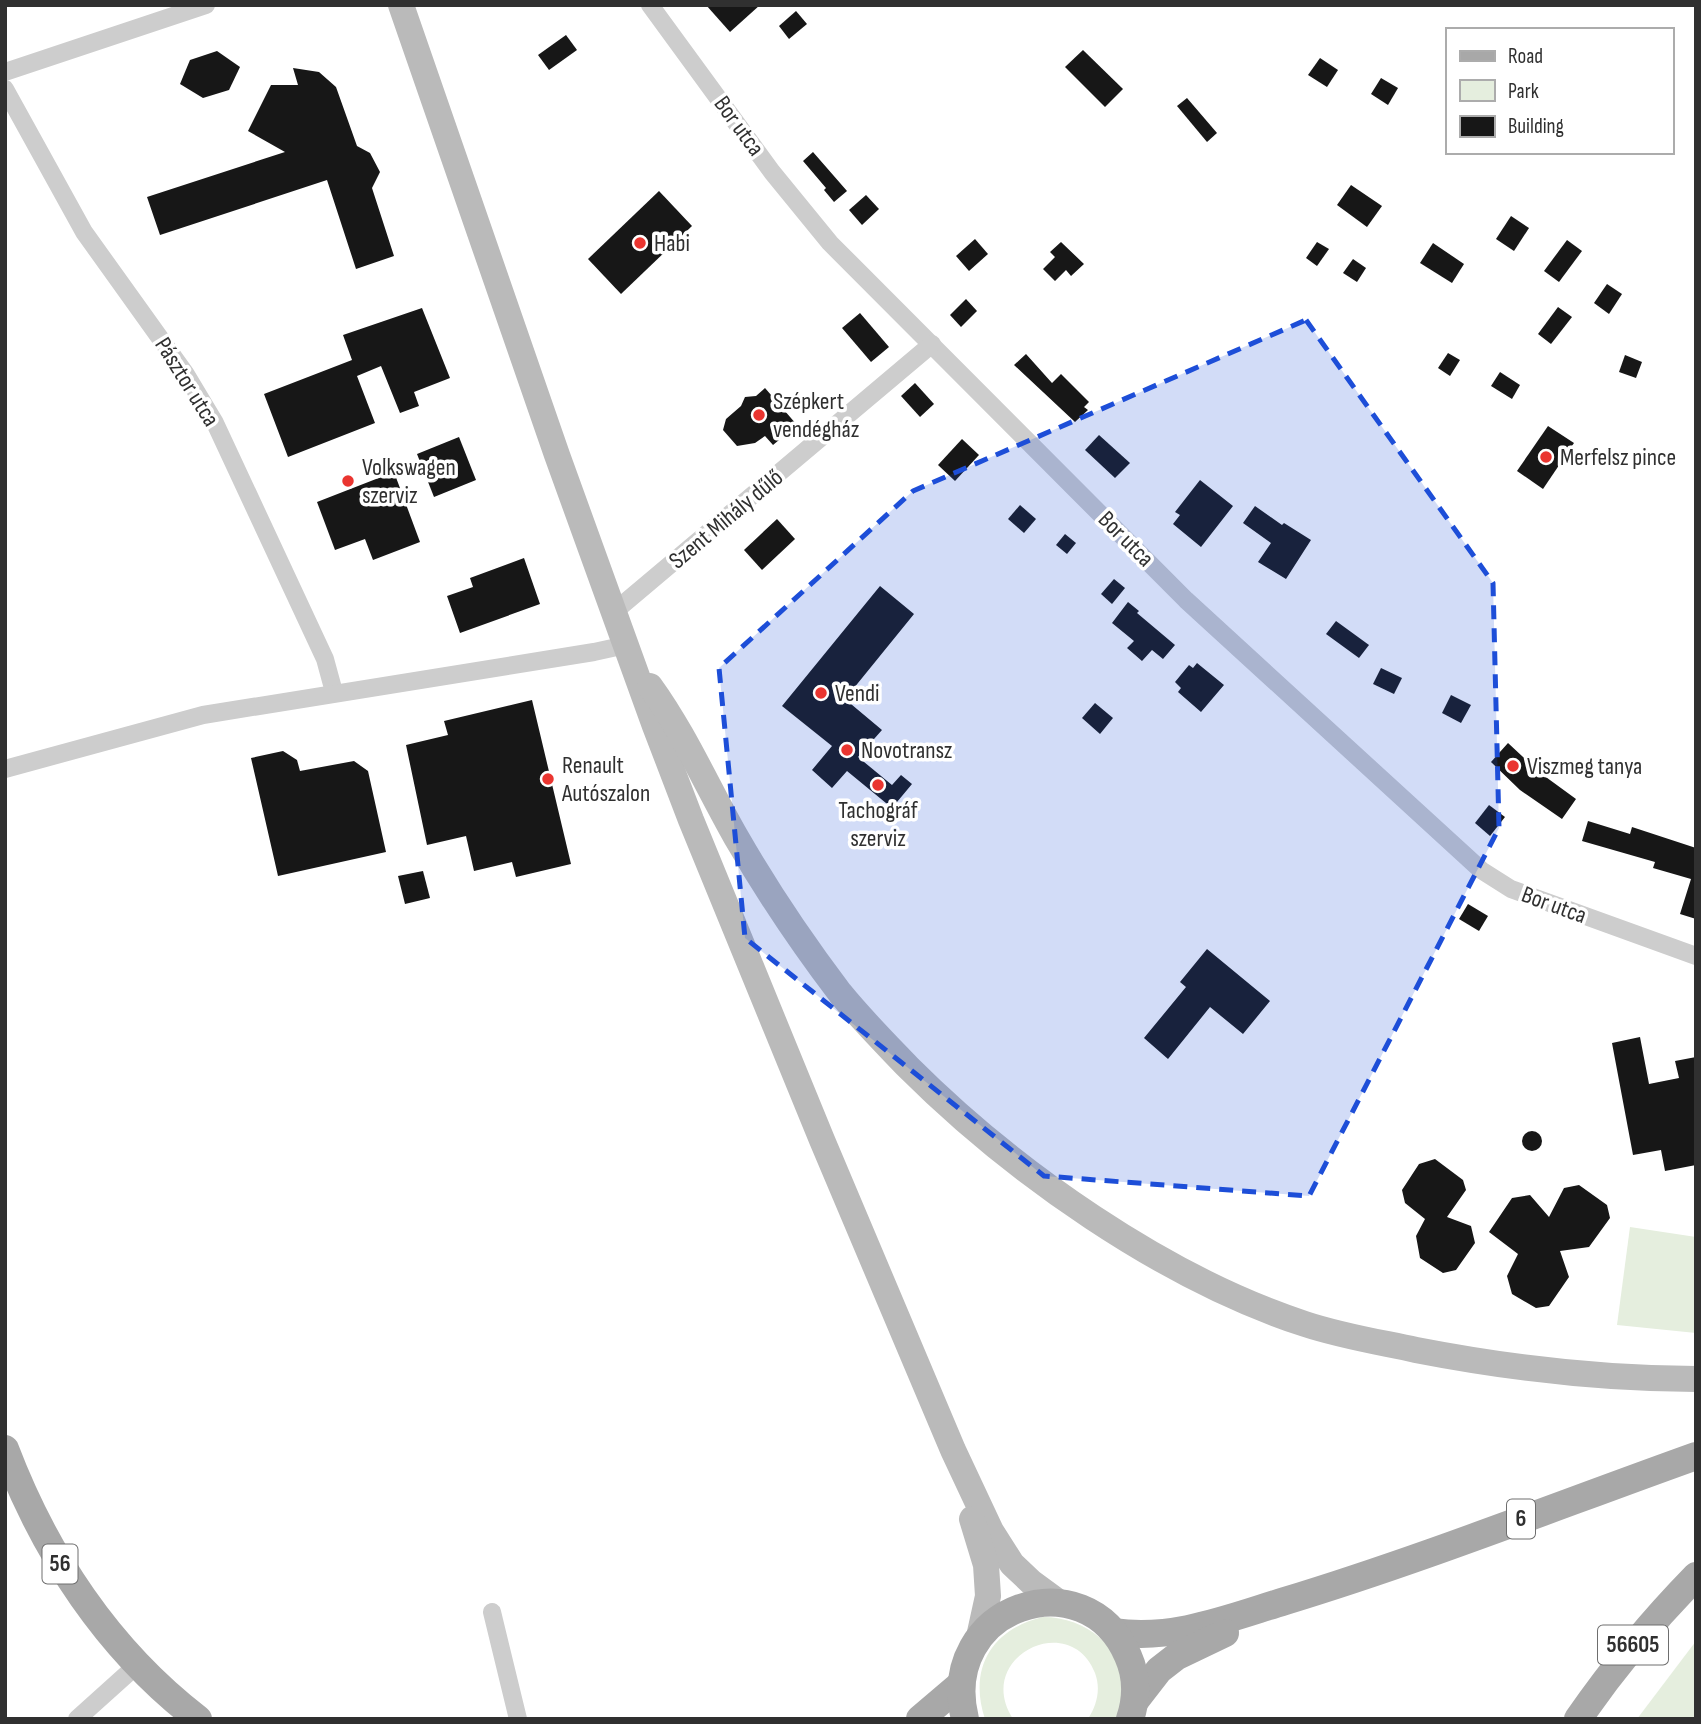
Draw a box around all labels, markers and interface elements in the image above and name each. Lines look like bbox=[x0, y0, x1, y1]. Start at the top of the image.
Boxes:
legend bbox=[1446, 28, 1673, 154]
text: Road bbox=[1508, 44, 1543, 69]
text: Park bbox=[1508, 79, 1539, 104]
street label: Bor utca bbox=[708, 90, 770, 162]
text: Building bbox=[1508, 114, 1564, 139]
place label: Habi bbox=[654, 229, 690, 258]
marker: Habi bbox=[632, 235, 648, 251]
street label: Pásztor utca bbox=[148, 332, 226, 432]
place label: Szépkert vendégház bbox=[773, 387, 860, 444]
marker: Szépkert vendégház bbox=[751, 407, 767, 423]
place label: Merfelsz pince bbox=[1560, 443, 1676, 472]
marker: Merfelsz pince bbox=[1538, 449, 1554, 465]
place label: Volkswagen szerviz bbox=[362, 453, 456, 510]
street label: Szent Mihály dűlő bbox=[663, 463, 789, 575]
marker: Volkswagen szerviz bbox=[340, 473, 356, 489]
street label: Bor utca bbox=[1092, 505, 1160, 573]
place label: Vendi bbox=[835, 679, 879, 708]
marker: Vendi bbox=[813, 685, 829, 701]
place label: Novotransz bbox=[861, 736, 953, 765]
marker: Novotransz bbox=[839, 742, 855, 758]
place label: Renault Autószalon bbox=[561, 751, 650, 808]
place label: Viszmeg tanya bbox=[1527, 752, 1642, 781]
marker: Viszmeg tanya bbox=[1505, 758, 1521, 774]
marker: Renault Autószalon bbox=[540, 771, 556, 787]
marker: Tachográf szerviz bbox=[870, 777, 886, 793]
place label: Tachográf szerviz bbox=[838, 796, 919, 853]
street label: Bor utca bbox=[1518, 880, 1590, 930]
road number: 6 bbox=[1507, 1500, 1535, 1538]
road number: 56 bbox=[42, 1544, 78, 1583]
road number: 56605 bbox=[1598, 1626, 1668, 1664]

